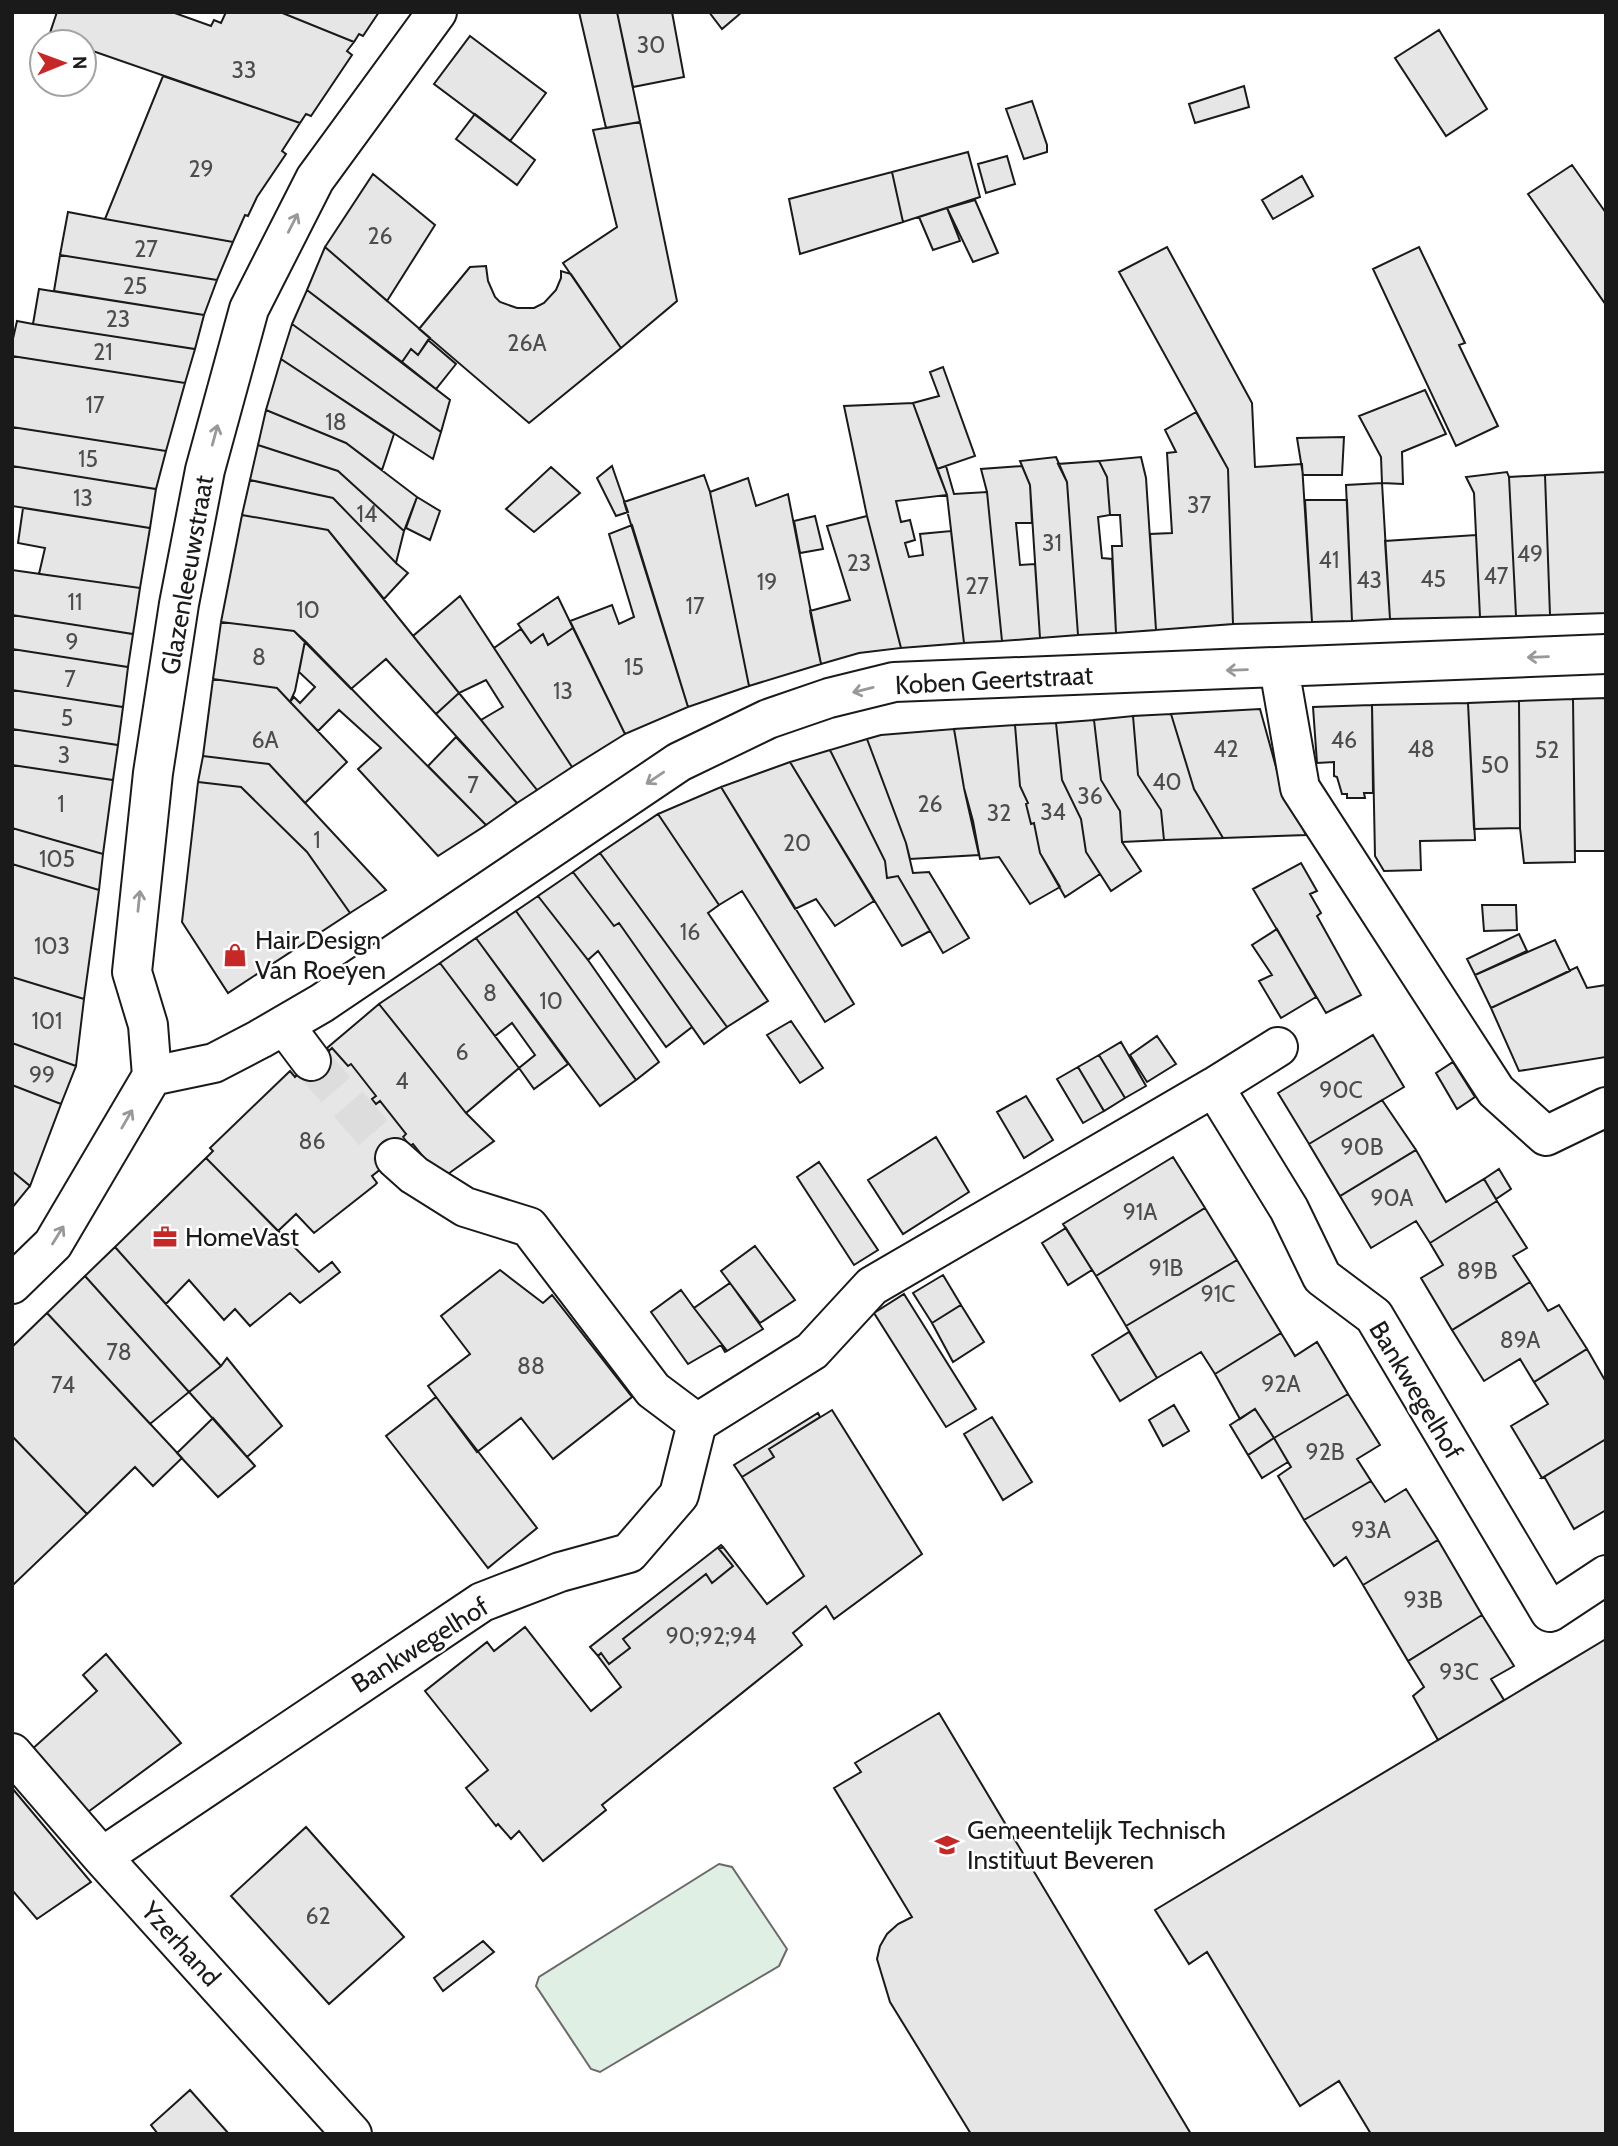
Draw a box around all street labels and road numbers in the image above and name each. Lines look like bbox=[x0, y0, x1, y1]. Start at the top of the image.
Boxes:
street label: Glazenleeuwstraat bbox=[154, 473, 220, 677]
street label: Koben Geertstraat bbox=[894, 659, 1094, 701]
street label: Bankwegelhof bbox=[1362, 1315, 1470, 1465]
street label: Bankwegelhof bbox=[346, 1590, 495, 1700]
street label: Yzerhand bbox=[134, 1894, 227, 1993]

